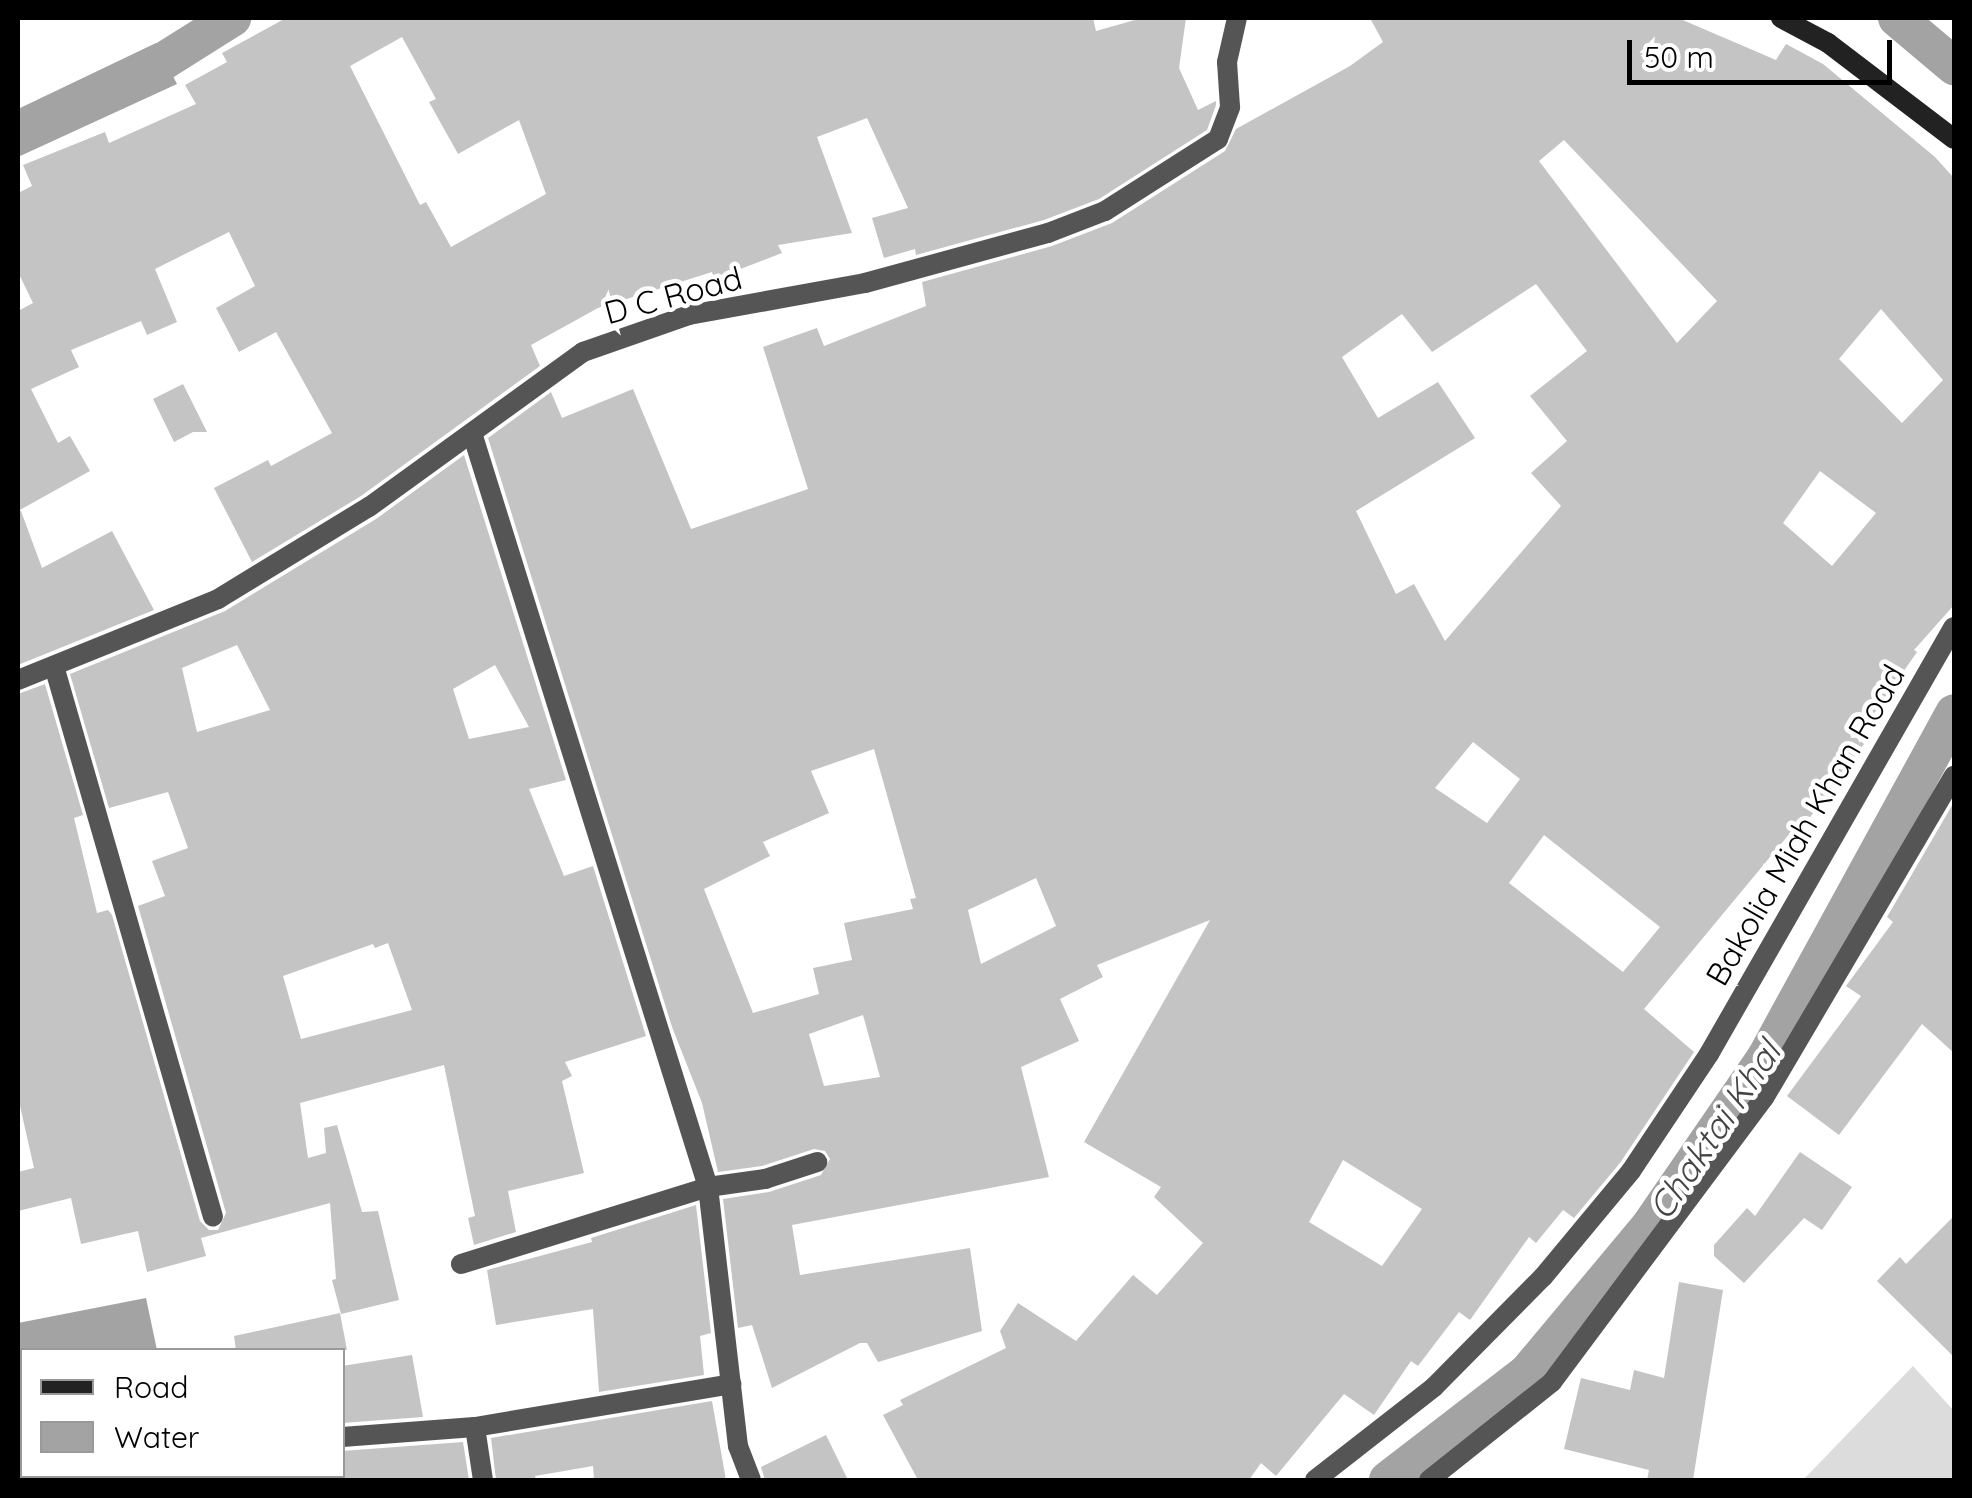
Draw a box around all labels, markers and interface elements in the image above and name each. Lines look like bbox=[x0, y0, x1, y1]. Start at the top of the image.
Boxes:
scale bar bbox=[1632, 20, 1897, 82]
text: 50 m bbox=[1644, 38, 1714, 76]
street label: D C Road bbox=[600, 258, 746, 332]
street label: Bakolia Miah Khan Road bbox=[1697, 658, 1913, 992]
water label: Chaktai Khal bbox=[1639, 1033, 1789, 1227]
legend bbox=[20, 1348, 345, 1478]
text: Road bbox=[114, 1368, 188, 1406]
text: Water bbox=[114, 1418, 199, 1456]

